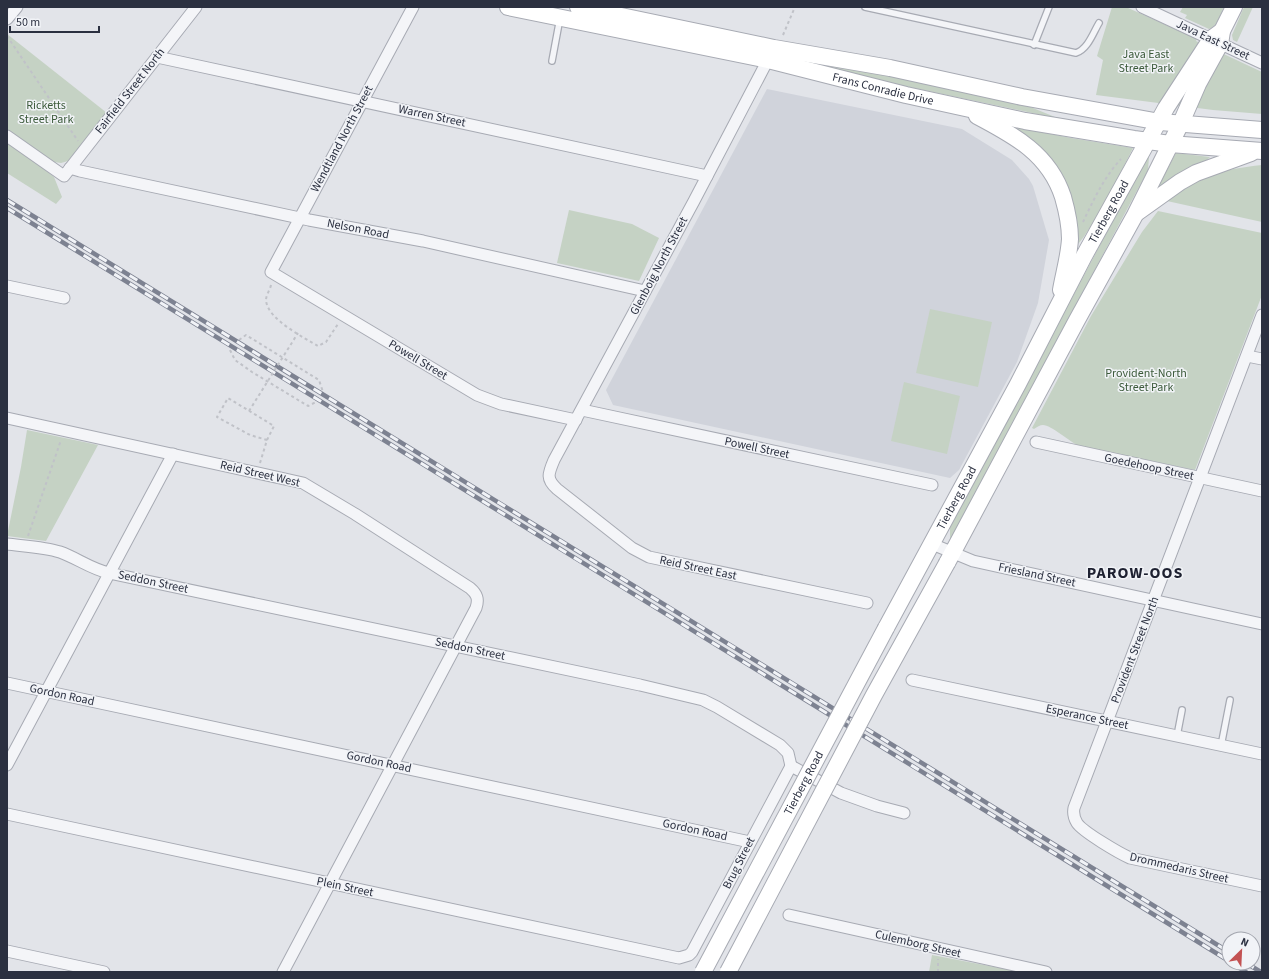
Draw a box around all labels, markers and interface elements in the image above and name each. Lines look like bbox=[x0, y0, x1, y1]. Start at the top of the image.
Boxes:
scale bar bbox=[10, 8, 99, 34]
text: 50 m bbox=[16, 14, 40, 31]
street label: Java East Street bbox=[1173, 16, 1253, 64]
street label: Fairfield Street North bbox=[91, 45, 169, 137]
park label: Java East Street Park bbox=[1119, 46, 1174, 77]
street label: Frans Conradie Drive bbox=[831, 68, 935, 109]
street label: Wendtland North Street bbox=[307, 83, 377, 195]
park label: Ricketts Street Park bbox=[19, 97, 74, 128]
street label: Warren Street bbox=[397, 101, 467, 131]
street label: Tierberg Road bbox=[1084, 177, 1133, 247]
street label: Glenboig North Street bbox=[626, 214, 692, 318]
street label: Nelson Road bbox=[325, 215, 391, 243]
street label: Powell Street bbox=[385, 336, 451, 384]
park label: Provident-North Street Park bbox=[1105, 365, 1187, 396]
street label: Powell Street bbox=[723, 433, 791, 463]
street label: Goedehoop Street bbox=[1103, 449, 1195, 485]
street label: Reid Street West bbox=[218, 457, 302, 491]
street label: Tierberg Road bbox=[932, 463, 981, 533]
street label: Reid Street East bbox=[658, 552, 738, 584]
street label: Friesland Street bbox=[997, 559, 1077, 591]
district label: PAROW-OOS bbox=[1087, 562, 1183, 584]
street label: Seddon Street bbox=[116, 566, 190, 598]
street label: Provident Street North bbox=[1107, 594, 1163, 706]
street label: Seddon Street bbox=[433, 633, 507, 665]
street label: Gordon Road bbox=[28, 680, 96, 710]
street label: Esperance Street bbox=[1044, 700, 1130, 734]
street label: Gordon Road bbox=[345, 747, 413, 777]
street label: Tierberg Road bbox=[779, 748, 828, 818]
street label: Gordon Road bbox=[661, 815, 729, 845]
street label: Brug Street bbox=[719, 834, 759, 892]
street label: Drommedaris Street bbox=[1128, 848, 1230, 888]
street label: Plein Street bbox=[315, 873, 375, 901]
street label: Culemborg Street bbox=[873, 926, 963, 962]
north arrow bbox=[1221, 931, 1261, 971]
text: N bbox=[1238, 934, 1251, 951]

